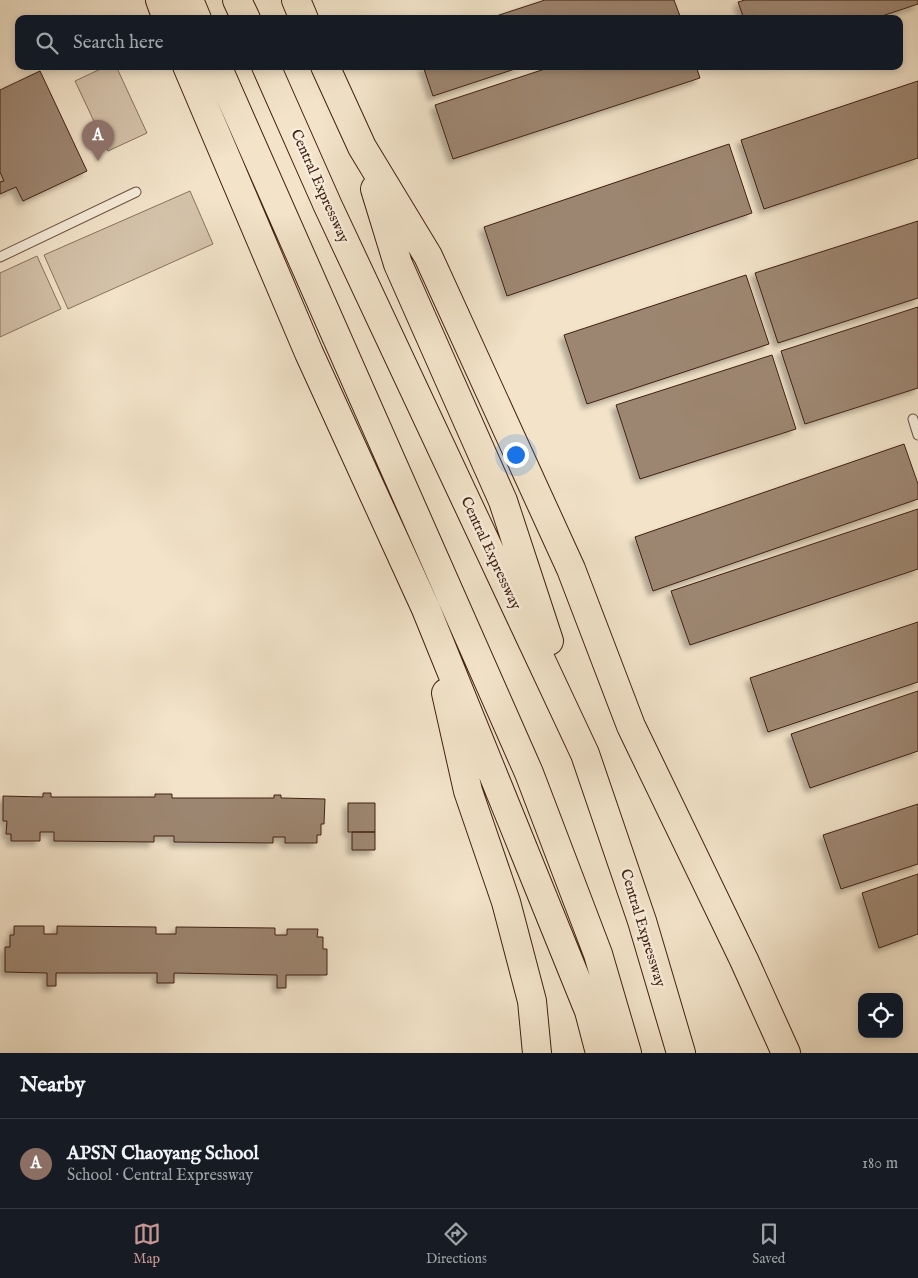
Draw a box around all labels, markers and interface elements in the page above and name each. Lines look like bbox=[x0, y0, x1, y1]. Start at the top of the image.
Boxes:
search box bbox=[15, 15, 903, 70]
icon: search bbox=[33, 29, 61, 57]
text: Search here bbox=[73, 31, 164, 55]
pin: A bbox=[82, 120, 114, 161]
street label: Central Expressway bbox=[286, 126, 354, 246]
your location bbox=[503, 442, 529, 468]
street label: Central Expressway bbox=[457, 494, 526, 613]
street label: Central Expressway bbox=[616, 867, 670, 990]
map controls bbox=[858, 993, 903, 1038]
button: locate bbox=[858, 993, 903, 1038]
text: Nearby bbox=[20, 1072, 85, 1099]
text: APSN Chaoyang School bbox=[67, 1142, 259, 1166]
text: A bbox=[31, 1154, 41, 1174]
text: 180 m bbox=[862, 1154, 898, 1174]
text: School · Central Expressway bbox=[67, 1166, 253, 1186]
tab: Map bbox=[133, 1220, 161, 1268]
tab: Directions bbox=[426, 1220, 487, 1268]
tab: Saved bbox=[752, 1220, 785, 1268]

